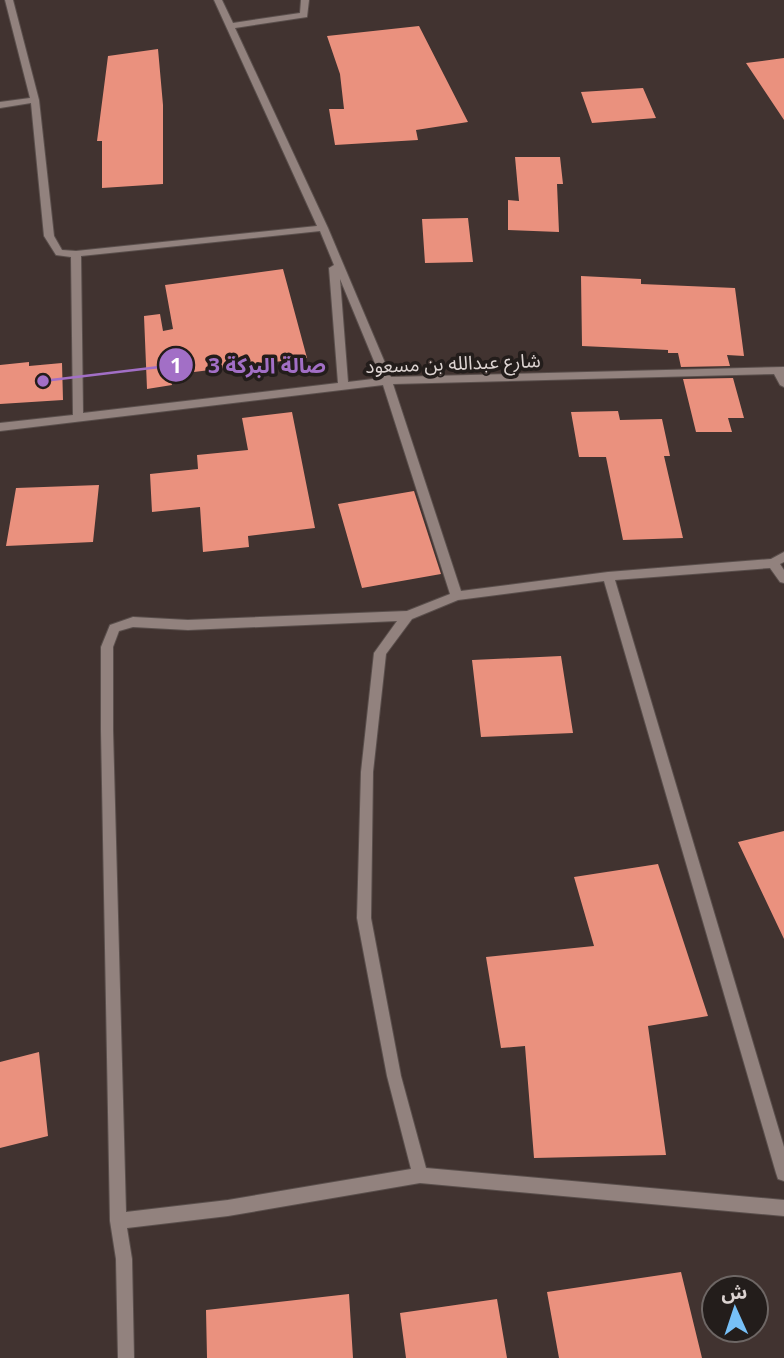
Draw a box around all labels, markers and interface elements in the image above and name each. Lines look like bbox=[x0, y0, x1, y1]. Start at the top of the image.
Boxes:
callout: صالة البركة 3 bbox=[159, 344, 340, 386]
street label: شارع عبدالله بن مسعود bbox=[365, 347, 541, 380]
text: 1 bbox=[170, 351, 182, 379]
text: صالة البركة 3 bbox=[208, 351, 326, 379]
north arrow bbox=[700, 1274, 770, 1344]
text: ش bbox=[720, 1278, 748, 1306]

